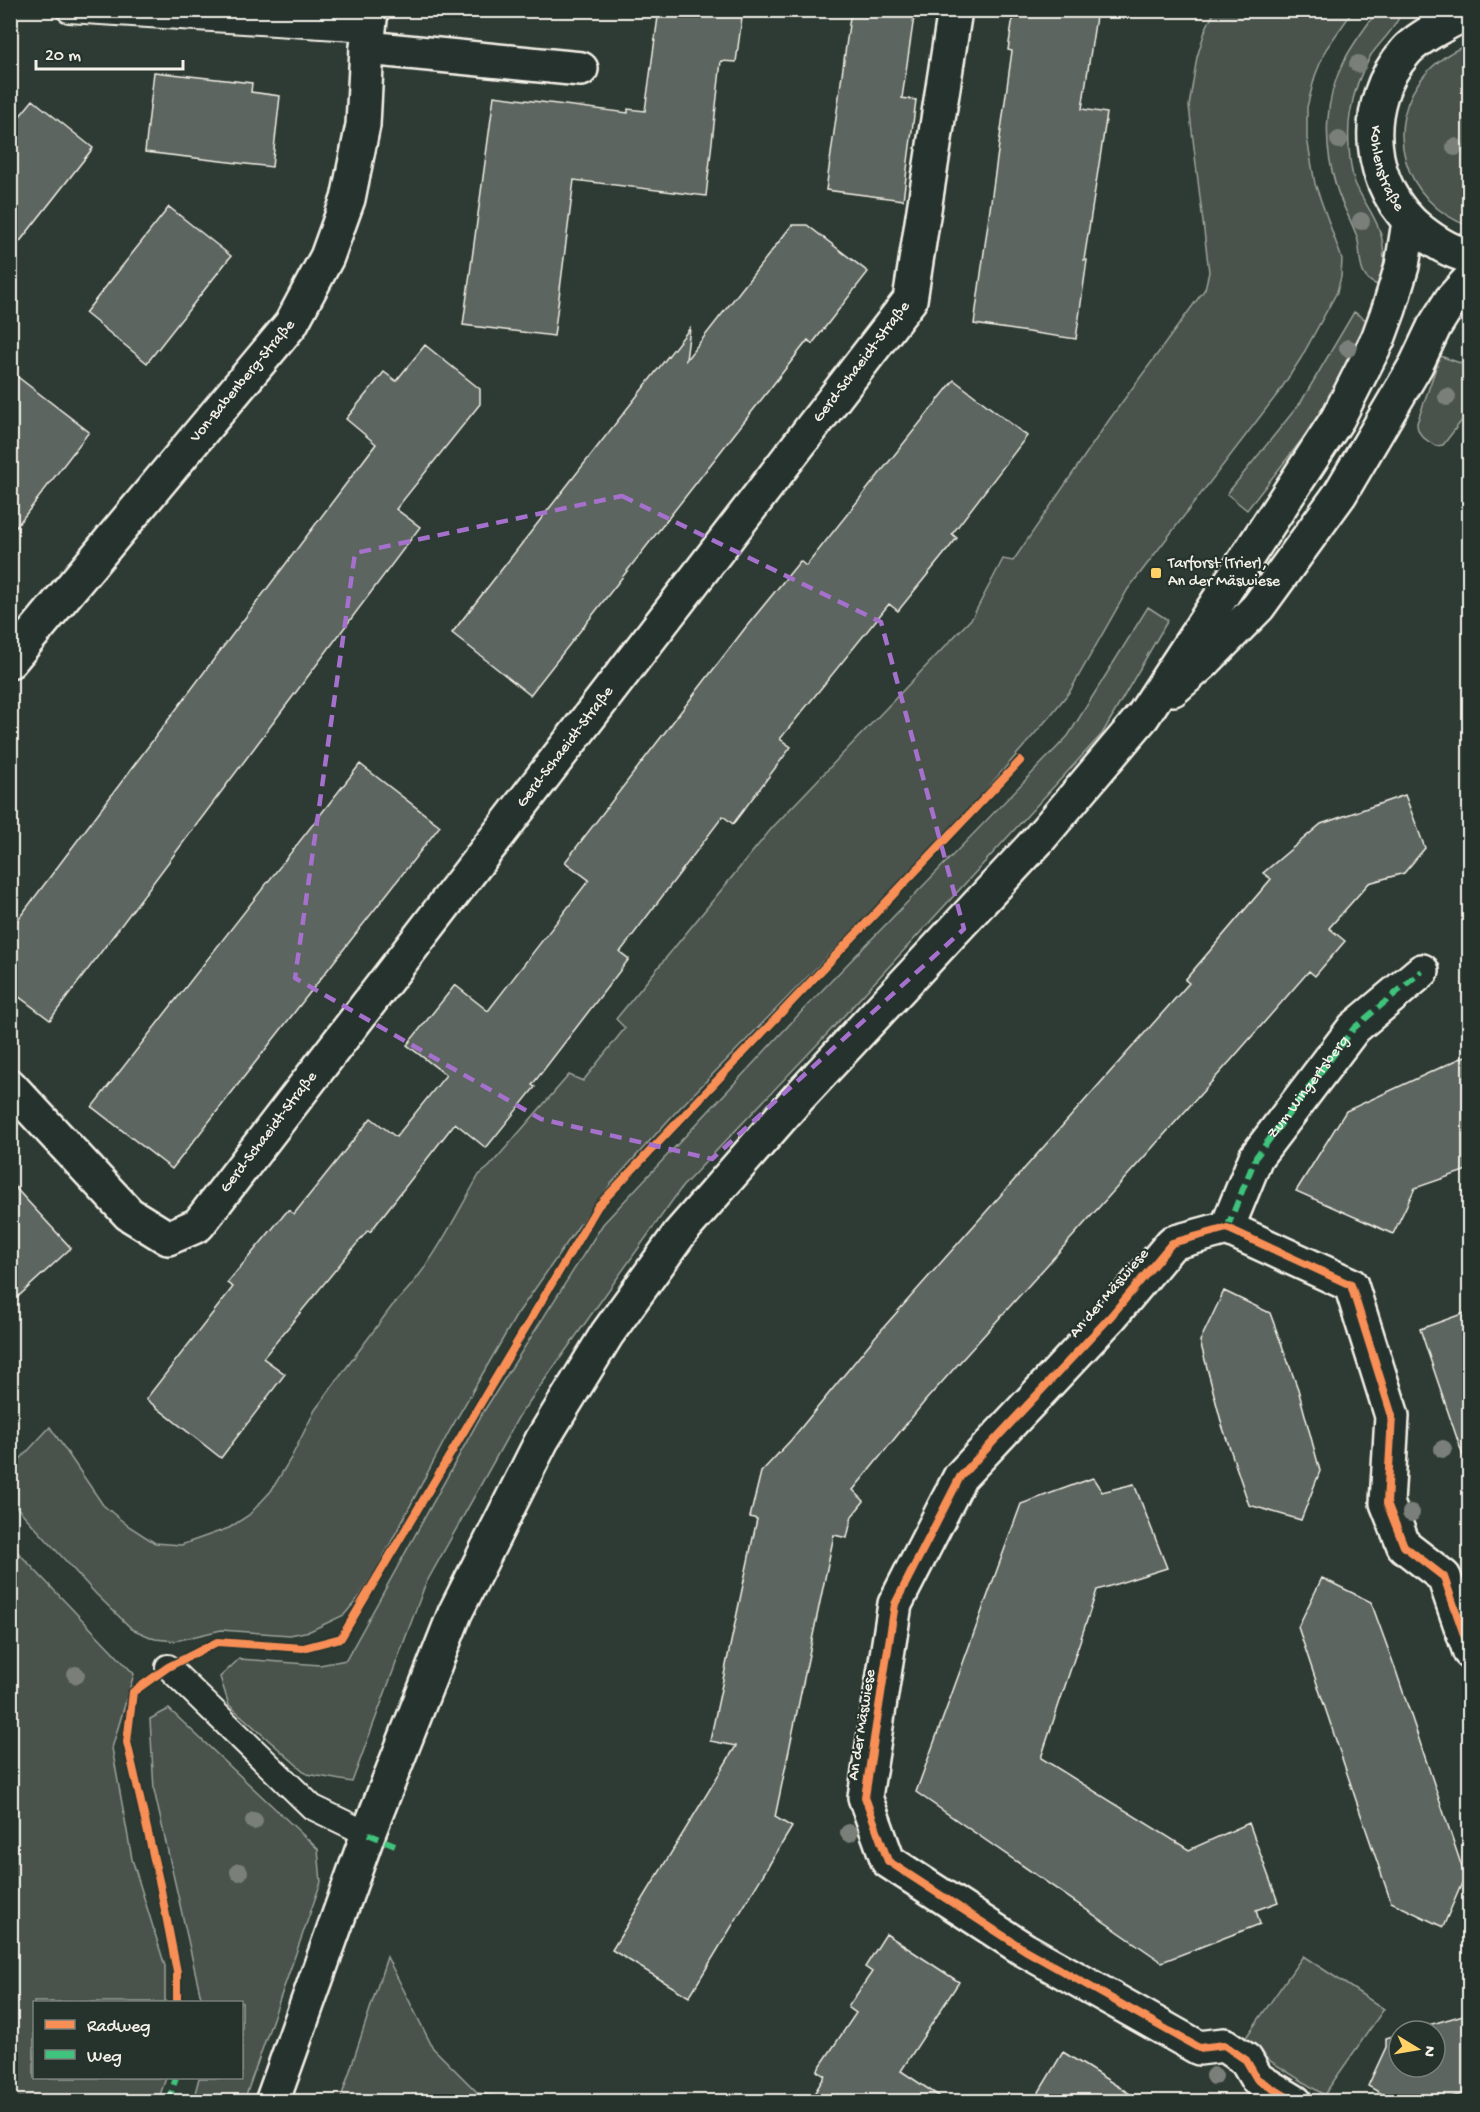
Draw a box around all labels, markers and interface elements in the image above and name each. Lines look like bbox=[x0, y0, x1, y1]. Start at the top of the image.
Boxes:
scale bar bbox=[36, 33, 183, 71]
text: 20 m bbox=[45, 46, 81, 67]
street label: Kohlenstraße bbox=[1365, 125, 1408, 216]
street label: Gerd-Schaeidt-Straße bbox=[809, 297, 915, 427]
street label: Von-Babenberg-Straße bbox=[186, 316, 300, 448]
place label: Tarforst (Trier), An der Mäswiese bbox=[1167, 555, 1281, 592]
marker: Tarforst (Trier), An der Mäswiese bbox=[1149, 566, 1163, 580]
street label: Gerd-Schaeidt-Straße bbox=[513, 682, 619, 812]
street label: Zum Wingertsberg bbox=[1264, 1032, 1354, 1143]
street label: Gerd-Schaeidt-Straße bbox=[217, 1067, 322, 1197]
street label: An der Mäswiese bbox=[1066, 1245, 1154, 1343]
street label: An der Mäswiese bbox=[845, 1667, 881, 1782]
legend bbox=[33, 2001, 243, 2079]
text: Radweg bbox=[87, 2017, 150, 2038]
north arrow bbox=[1387, 2019, 1447, 2079]
text: N bbox=[1418, 2044, 1439, 2059]
text: Weg bbox=[87, 2047, 122, 2068]

